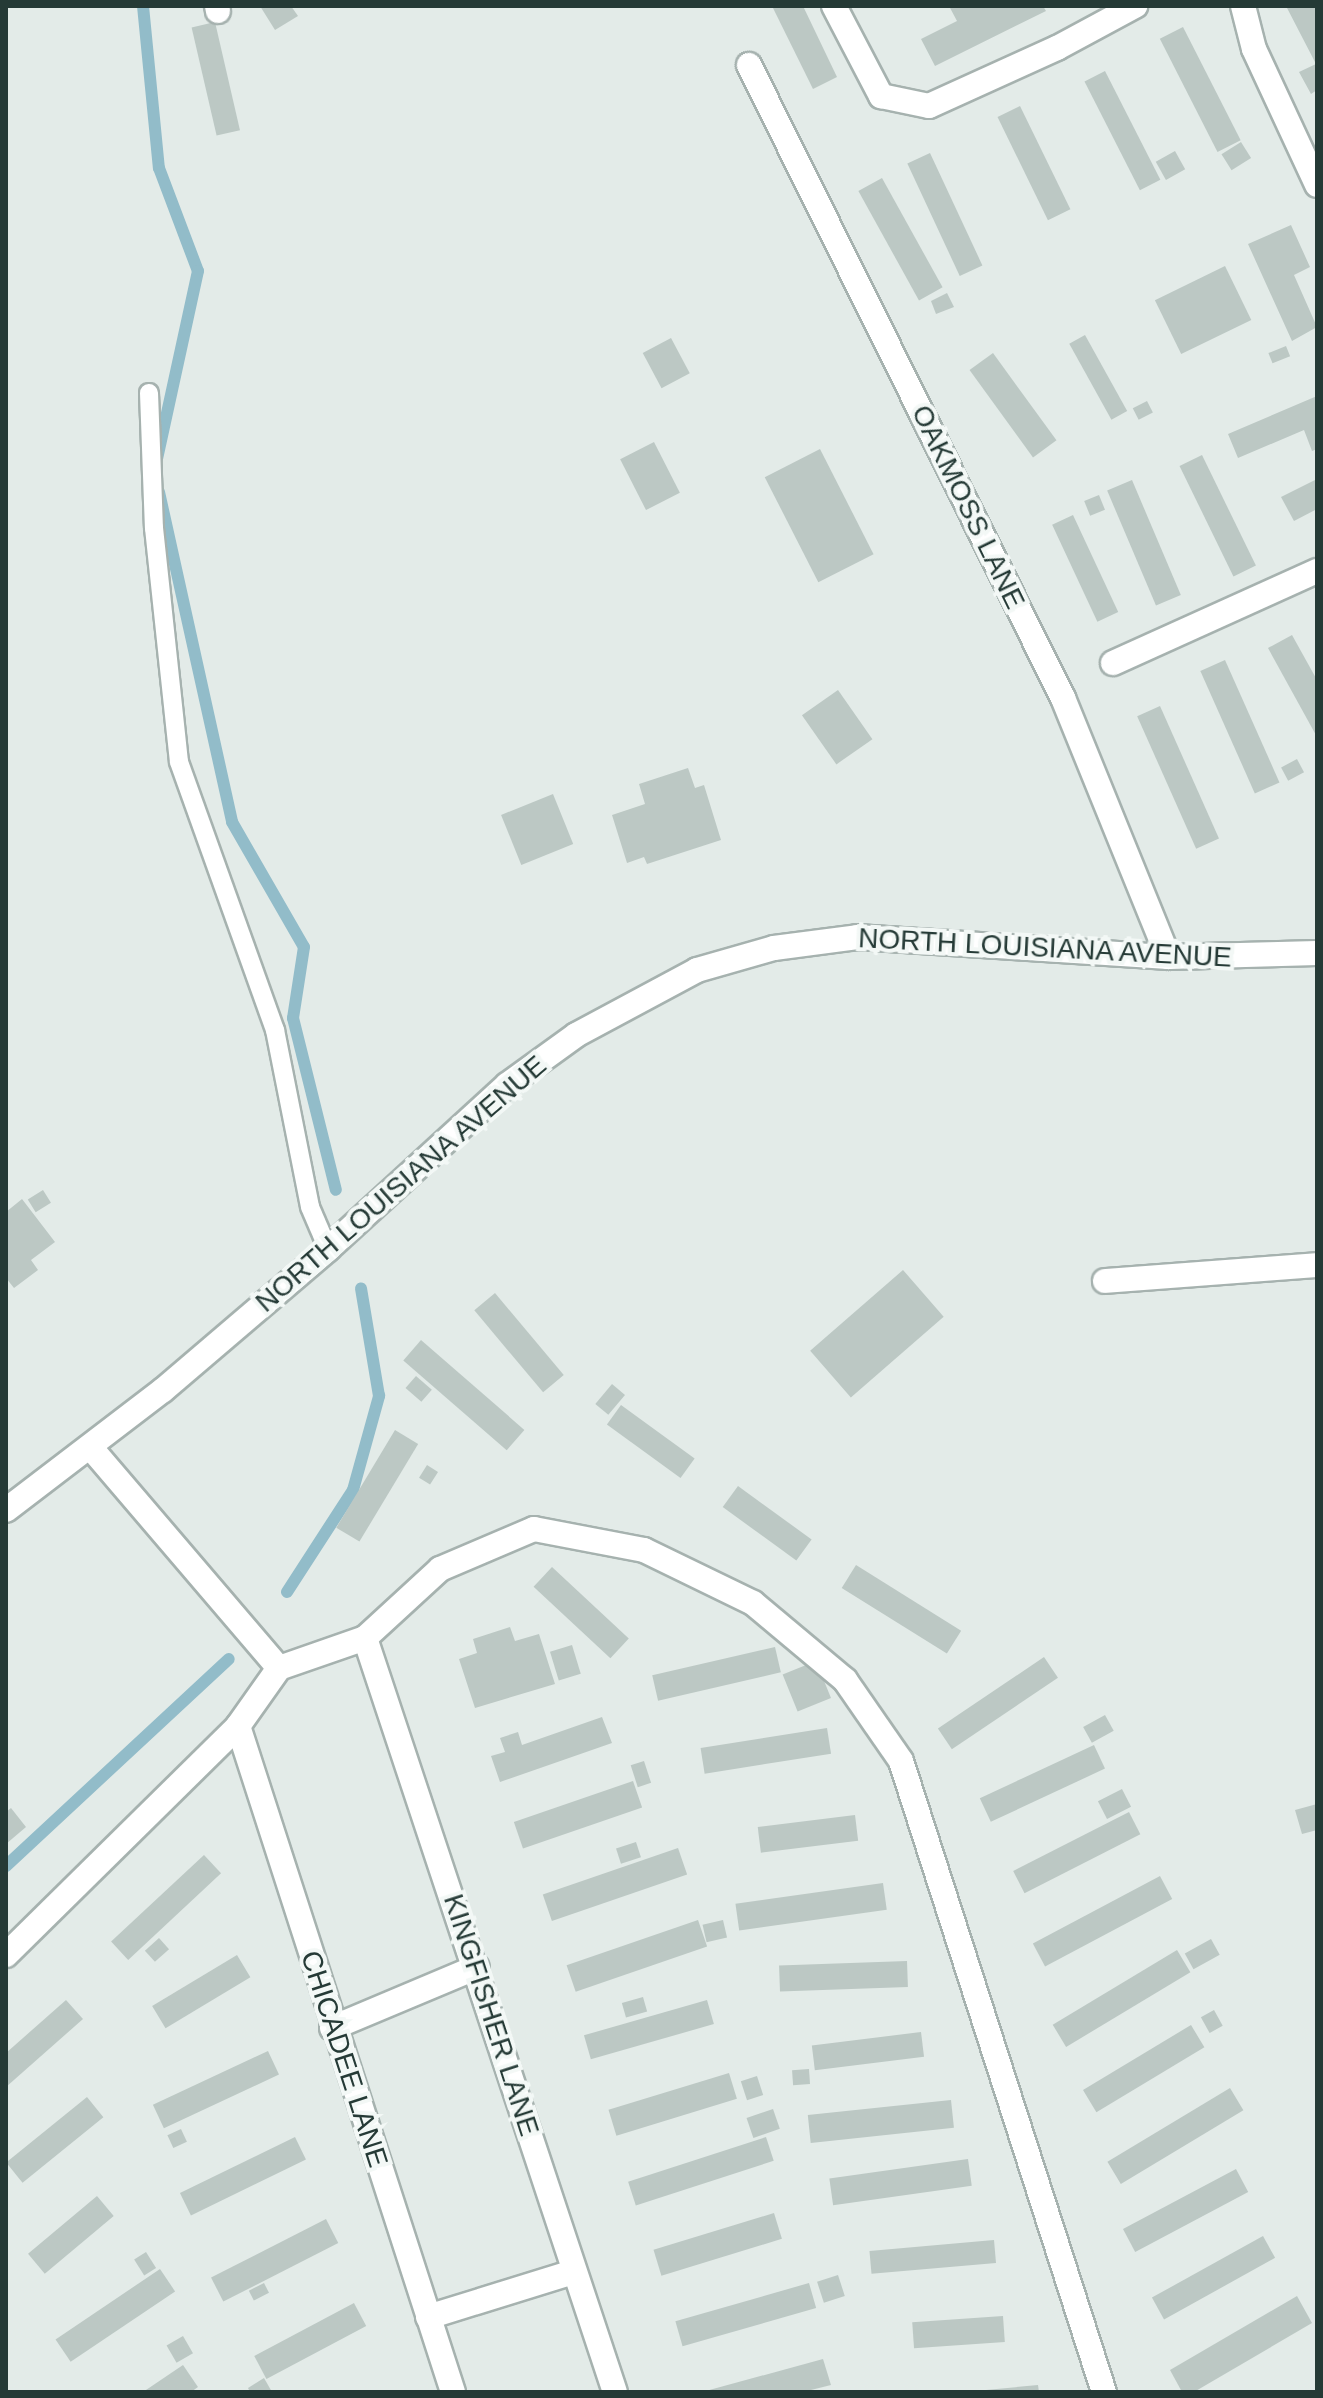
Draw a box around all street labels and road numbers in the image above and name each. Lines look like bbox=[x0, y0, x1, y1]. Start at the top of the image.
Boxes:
street label: OAKMOSS LANE bbox=[904, 400, 1032, 614]
street label: NORTH LOUISIANA AVENUE bbox=[856, 921, 1234, 975]
street label: NORTH LOUISIANA AVENUE bbox=[248, 1048, 554, 1320]
street label: KINGFISHER LANE bbox=[436, 1890, 546, 2140]
street label: CHICADEE LANE bbox=[293, 1947, 395, 2171]

